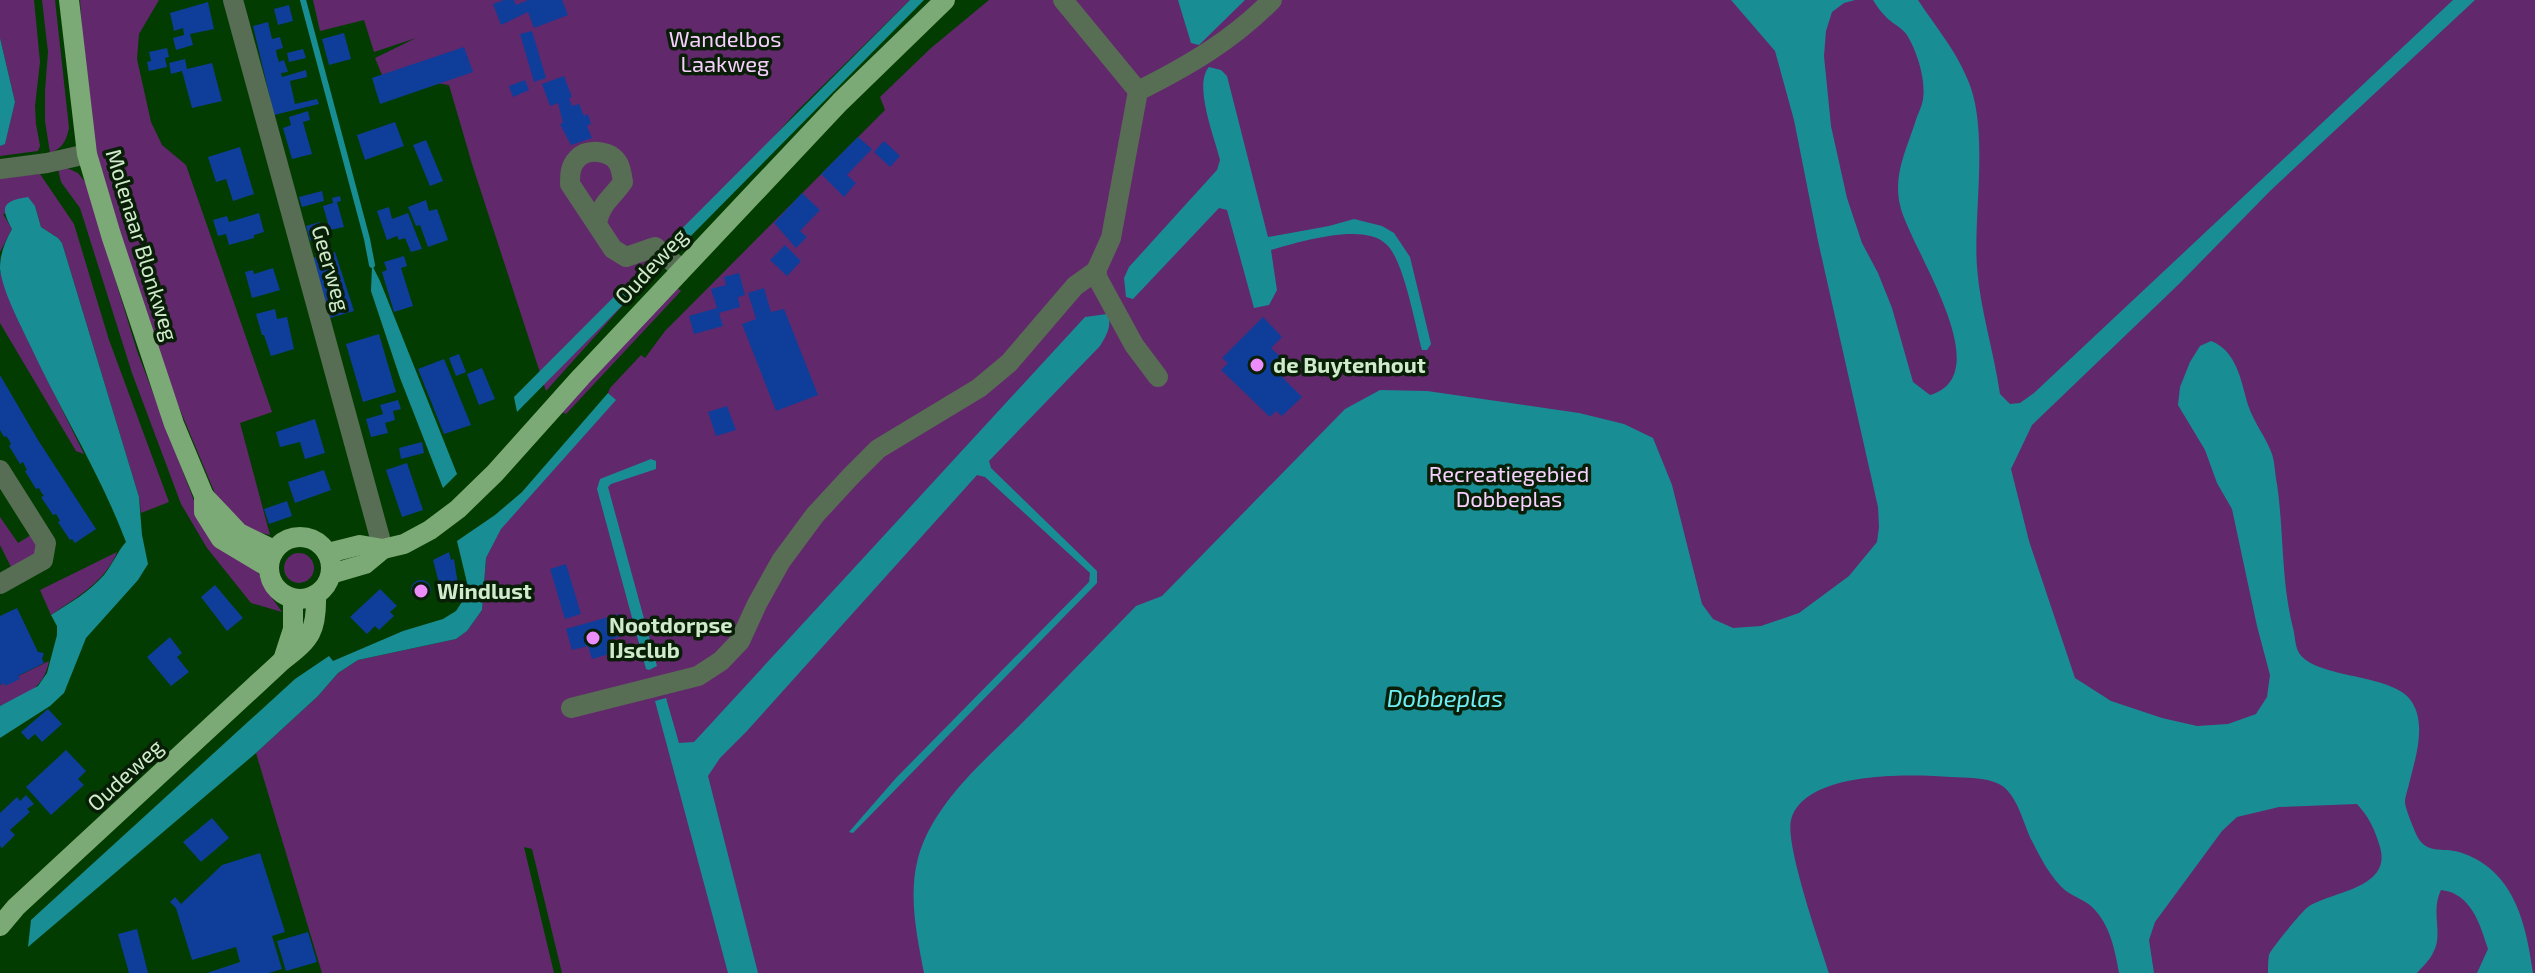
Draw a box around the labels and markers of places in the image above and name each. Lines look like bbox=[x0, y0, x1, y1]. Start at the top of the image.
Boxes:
place label: de Buytenhout bbox=[1273, 351, 1426, 378]
marker: de Buytenhout bbox=[1248, 356, 1266, 374]
place label: Windlust bbox=[437, 577, 532, 603]
marker: Windlust bbox=[412, 582, 430, 600]
place label: Nootdorpse IJsclub bbox=[609, 611, 733, 662]
marker: Nootdorpse IJsclub bbox=[584, 629, 602, 647]

